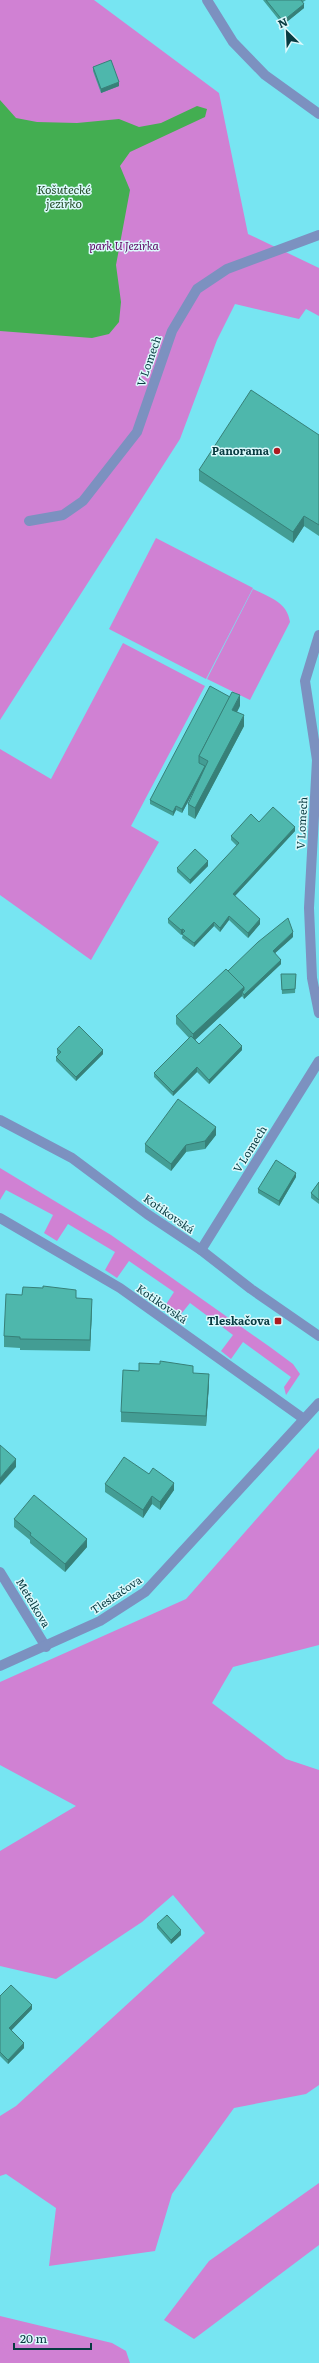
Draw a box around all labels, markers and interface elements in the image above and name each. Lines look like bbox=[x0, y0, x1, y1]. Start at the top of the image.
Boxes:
north arrow bbox=[267, 12, 307, 52]
text: N bbox=[275, 13, 290, 31]
water label: Košutecké jezírko bbox=[37, 180, 91, 212]
park label: park U Jezírka bbox=[89, 237, 159, 253]
street label: V Lomech bbox=[132, 333, 164, 388]
place label: Panorama bbox=[212, 442, 270, 458]
marker: Panorama bbox=[272, 446, 282, 456]
street label: V Lomech bbox=[292, 796, 310, 850]
street label: V Lomech bbox=[228, 1122, 270, 1175]
street label: Kotíkovská bbox=[141, 1190, 198, 1237]
street label: Kotikovská bbox=[134, 1280, 191, 1327]
place label: Tleskačova bbox=[207, 1312, 271, 1328]
marker: Tleskačova bbox=[273, 1316, 283, 1326]
street label: Tleskačova bbox=[87, 1571, 144, 1617]
street label: Metelkova bbox=[13, 1575, 55, 1630]
scale bar bbox=[14, 2325, 91, 2351]
text: 20 m bbox=[20, 2329, 47, 2347]

